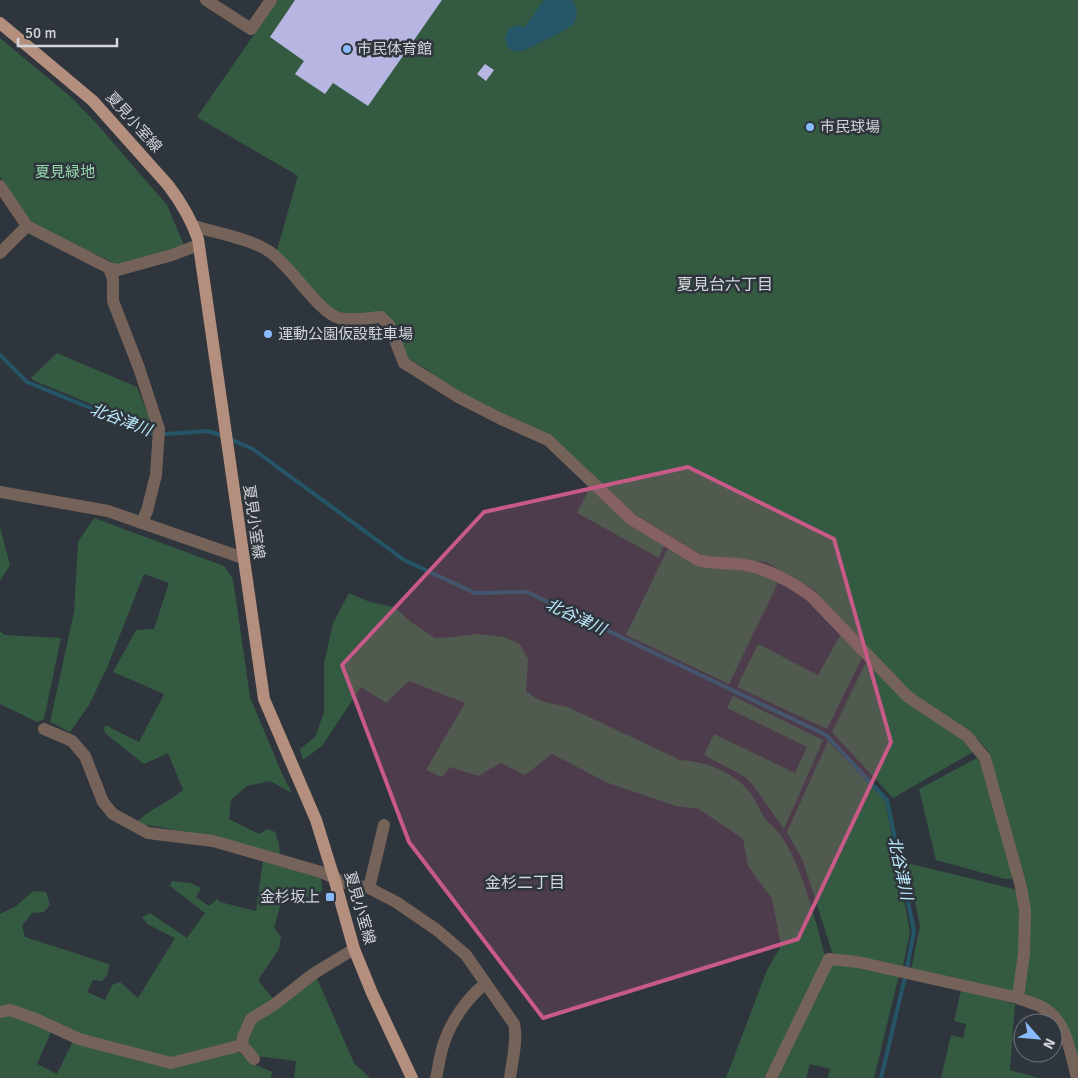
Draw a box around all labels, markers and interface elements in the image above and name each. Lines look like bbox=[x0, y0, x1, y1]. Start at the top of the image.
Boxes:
scale bar bbox=[18, 15, 116, 47]
text: 50 m bbox=[25, 24, 56, 42]
place label: 市民体育館 bbox=[357, 40, 432, 58]
marker: 市民体育館 bbox=[341, 43, 353, 55]
street label: 夏見小室線 bbox=[102, 88, 166, 156]
place label: 市民球場 bbox=[820, 118, 880, 136]
marker: 市民球場 bbox=[804, 121, 816, 133]
park label: 夏見緑地 bbox=[35, 163, 95, 181]
district label: 夏見台六丁目 bbox=[677, 275, 773, 295]
place label: 運動公園仮設駐車場 bbox=[278, 325, 413, 343]
marker: 運動公園仮設駐車場 bbox=[262, 328, 274, 340]
water label: 北谷津川 bbox=[87, 399, 156, 441]
street label: 夏見小室線 bbox=[240, 484, 268, 560]
water label: 北谷津川 bbox=[542, 594, 611, 640]
water label: 北谷津川 bbox=[884, 835, 917, 904]
street label: 夏見小室線 bbox=[341, 869, 379, 947]
district label: 金杉二丁目 bbox=[485, 873, 565, 893]
place label: 金杉坂上 bbox=[260, 888, 320, 906]
marker: 金杉坂上 bbox=[324, 891, 336, 903]
north arrow bbox=[1013, 1013, 1063, 1063]
text: N bbox=[1039, 1035, 1059, 1052]

